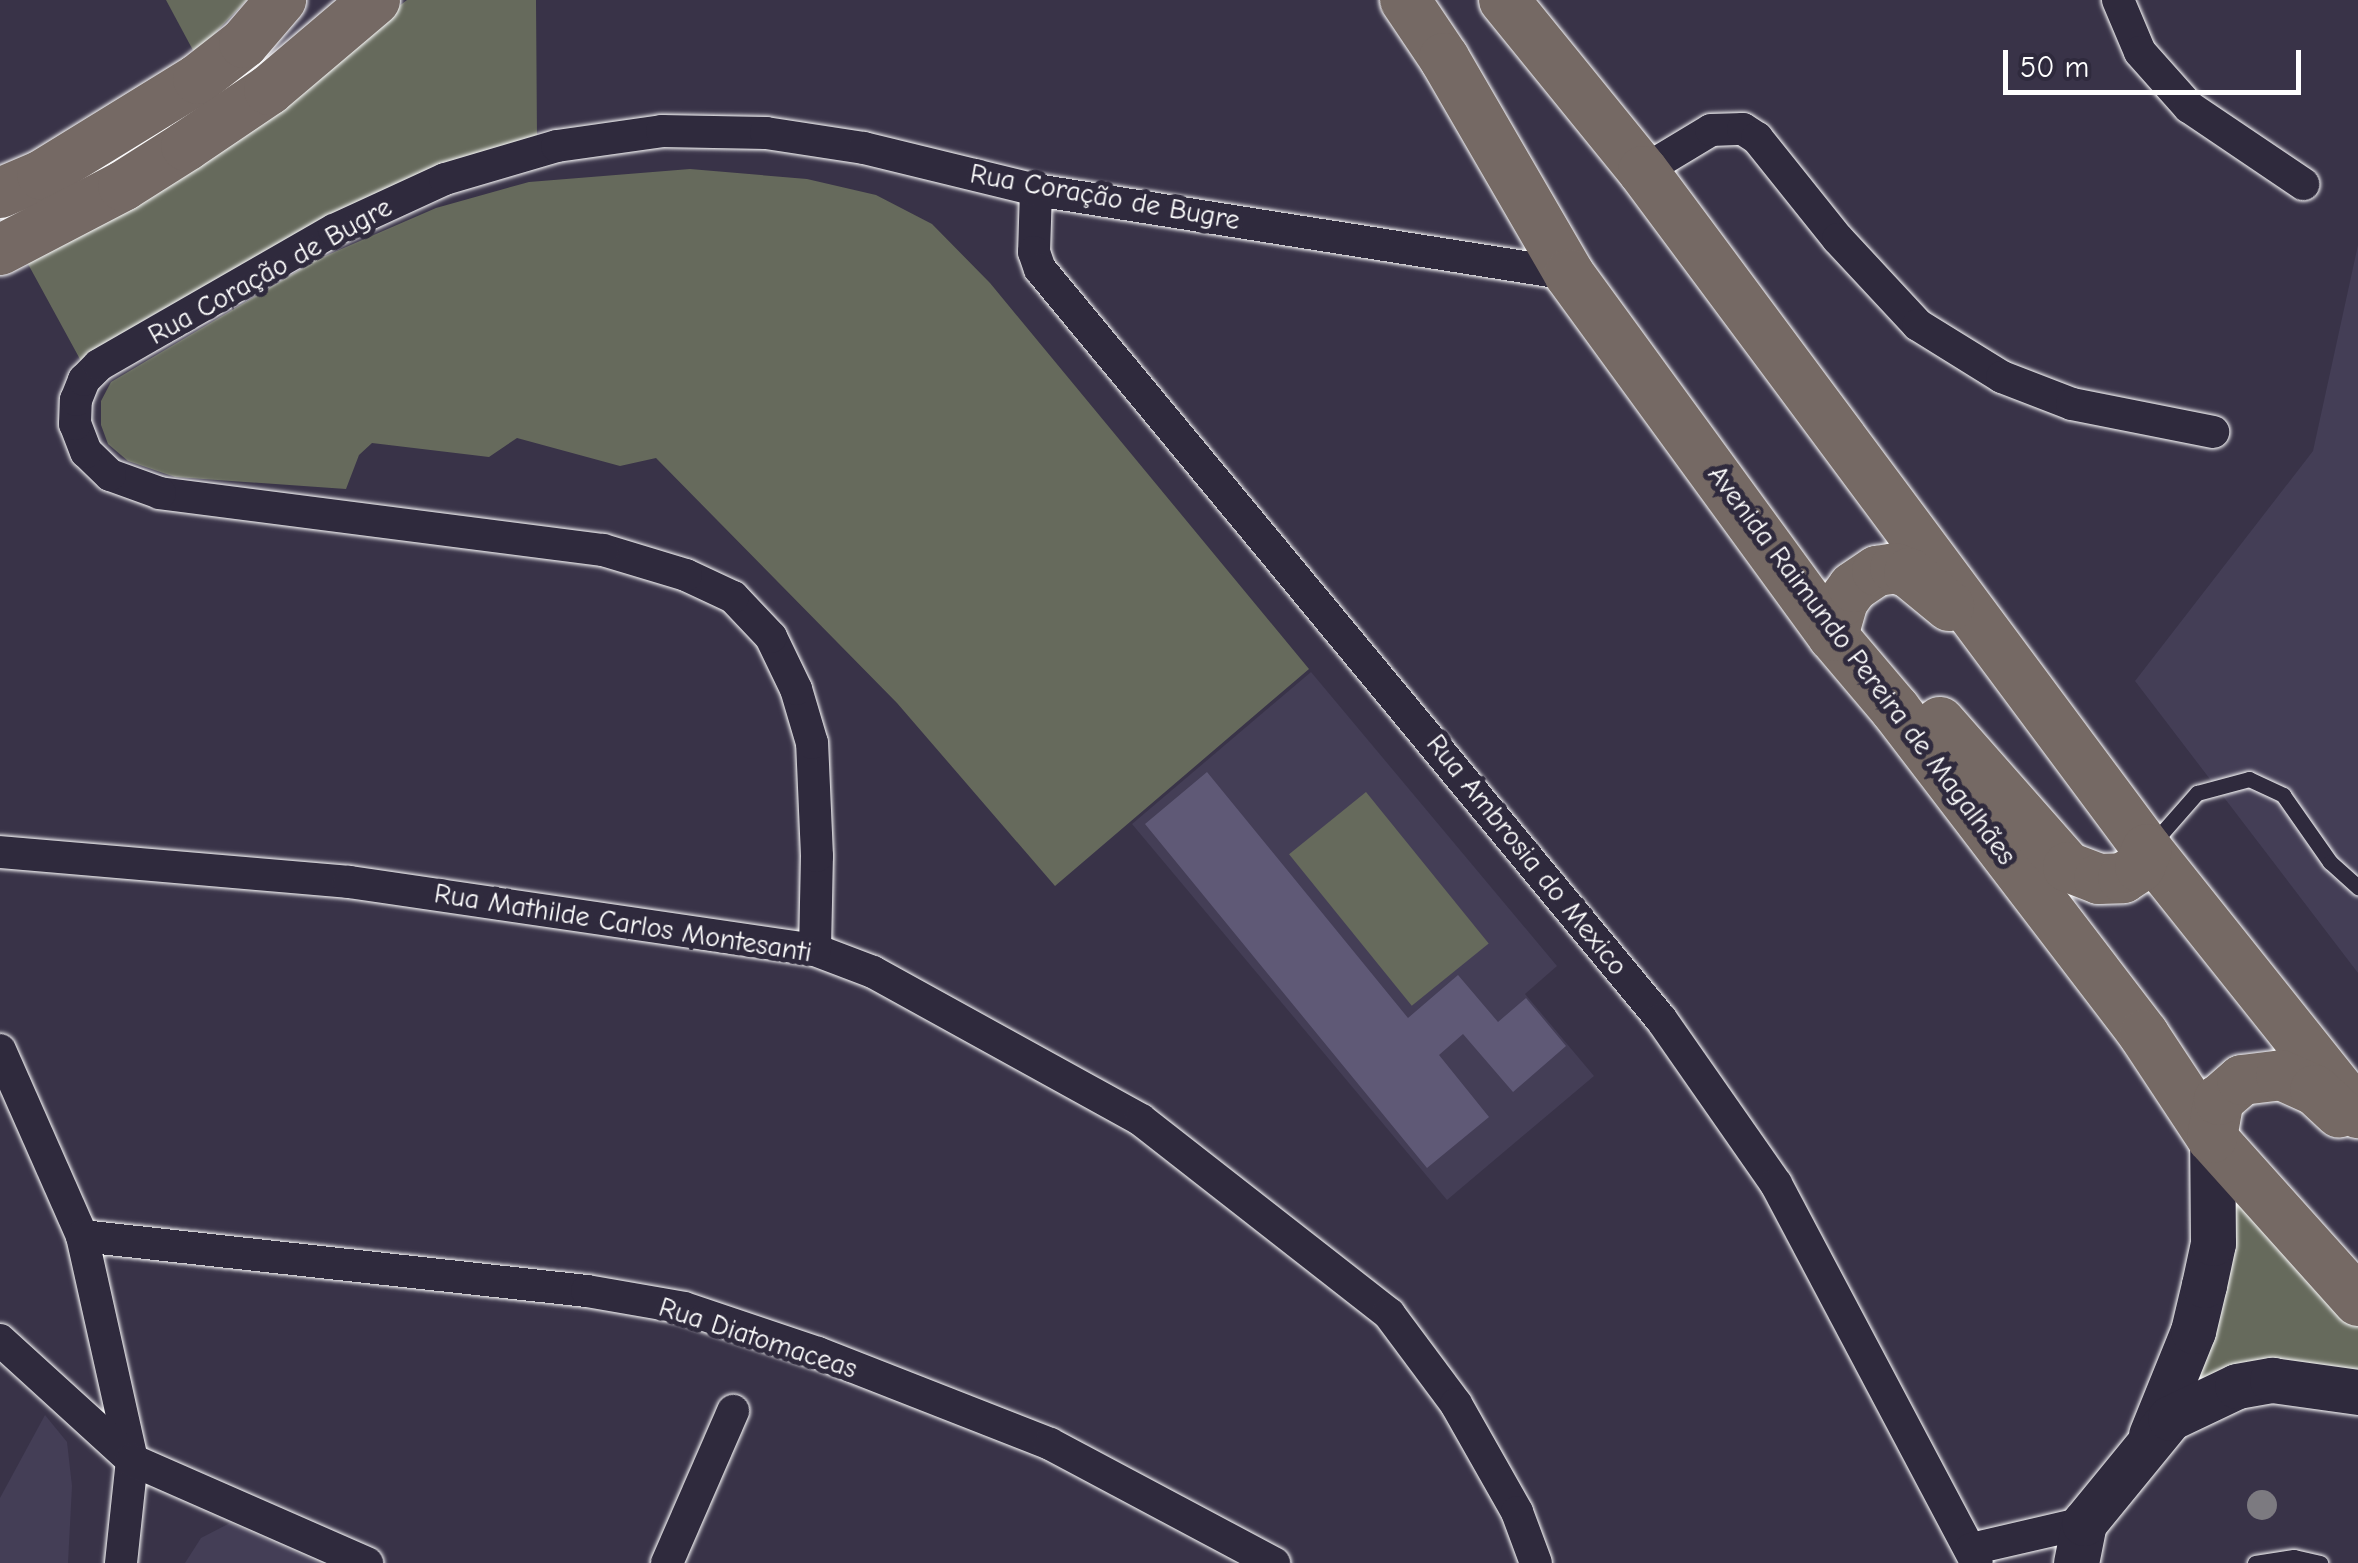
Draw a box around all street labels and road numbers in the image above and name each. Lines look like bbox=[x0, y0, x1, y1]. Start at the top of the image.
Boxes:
street label: Rua Coração de Bugre bbox=[968, 157, 1242, 237]
street label: Rua Coração de Bugre bbox=[142, 190, 398, 352]
street label: Avenida Raimundo Pereira de Magalhães bbox=[1701, 459, 2023, 871]
street label: Rua Ambrosia do Mexico bbox=[1419, 728, 1635, 982]
street label: Rua Mathilde Carlos Montesanti bbox=[432, 877, 814, 969]
street label: Rua Diatomaceas bbox=[655, 1290, 861, 1386]

